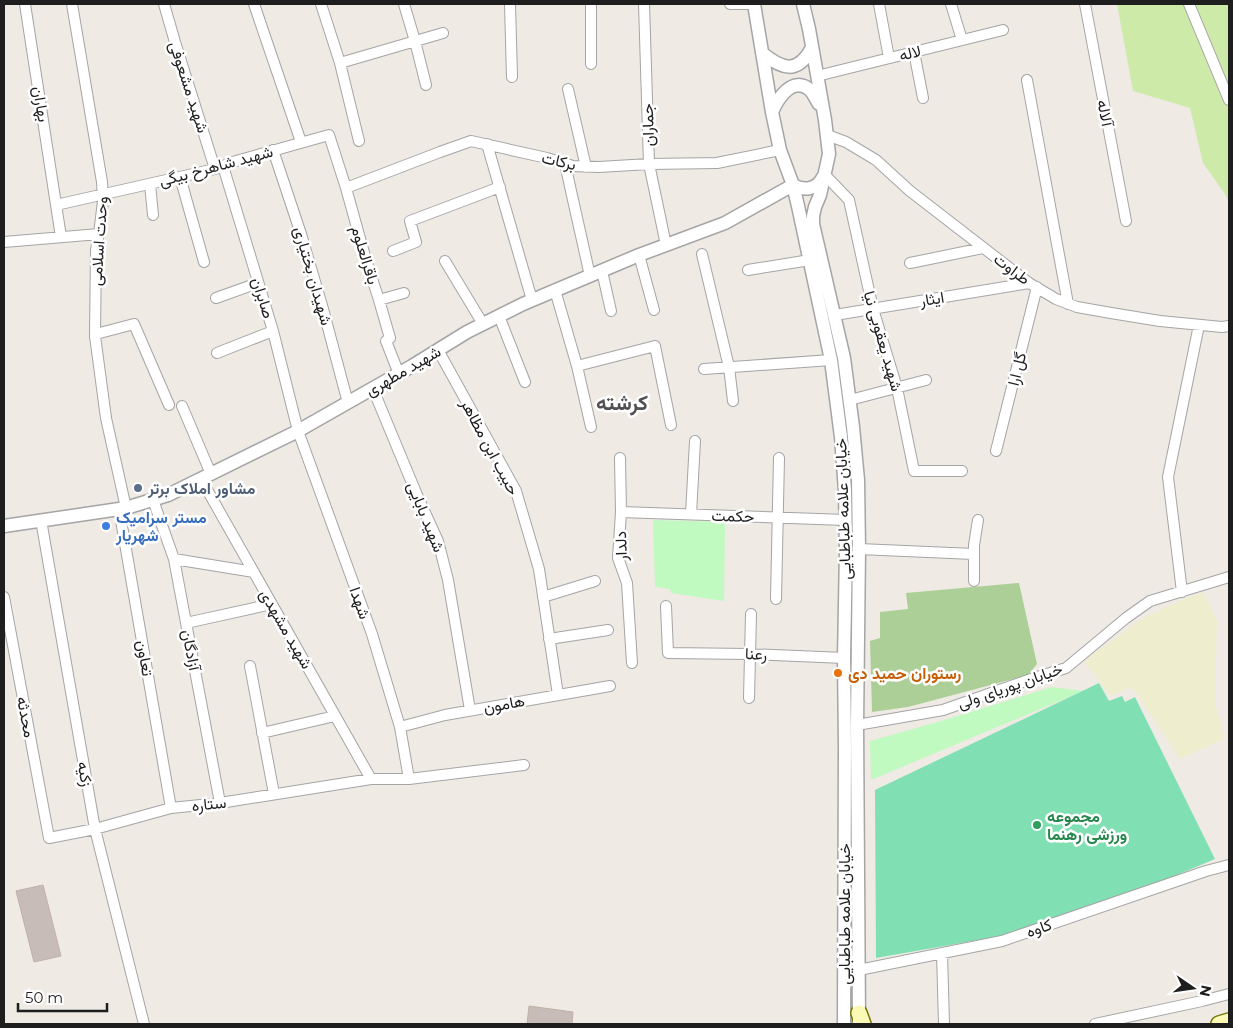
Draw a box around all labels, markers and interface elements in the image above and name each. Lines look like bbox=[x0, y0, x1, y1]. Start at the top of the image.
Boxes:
street label: شهید مشعوفی bbox=[164, 39, 213, 135]
street label: لاله bbox=[897, 41, 923, 65]
street label: بهاران bbox=[28, 85, 53, 123]
street label: آلاله bbox=[1093, 98, 1117, 129]
street label: جماران bbox=[638, 103, 659, 147]
street label: شهید شاهرخ بیگی bbox=[157, 142, 276, 192]
street label: برکات bbox=[540, 148, 578, 175]
street label: وحدت اسلامی bbox=[86, 196, 113, 286]
street label: باقرالعلوم bbox=[346, 223, 383, 287]
street label: شهیدان بختیاری bbox=[289, 224, 336, 328]
street label: طراوت bbox=[990, 249, 1034, 290]
street label: صابران bbox=[247, 275, 278, 321]
street label: ایثار bbox=[917, 288, 946, 311]
street label: شهید یعقوبی نیا bbox=[859, 289, 906, 394]
street label: شهید مطهری bbox=[362, 342, 445, 401]
street label: گل ارا bbox=[1004, 350, 1031, 388]
district label: کرشته bbox=[596, 390, 648, 416]
street label: حبیب ابن مظاهر bbox=[455, 395, 523, 499]
street label: خیابان علامه طباطبایی bbox=[831, 438, 856, 580]
place label: مشاور املاک برتر bbox=[147, 479, 256, 499]
street label: شهید بابایی bbox=[402, 479, 449, 555]
marker: مشاور املاک برتر bbox=[132, 482, 144, 494]
street label: حکمت bbox=[711, 506, 755, 526]
place label: مستر سرامیک شهریار bbox=[115, 508, 207, 546]
marker: مستر سرامیک شهریار bbox=[100, 520, 112, 532]
street label: دلدار bbox=[611, 531, 632, 562]
street label: شهدا bbox=[345, 584, 375, 622]
street label: شهید مشهدی bbox=[255, 586, 316, 673]
street label: آزادگان bbox=[177, 628, 205, 674]
street label: تعاون bbox=[132, 639, 158, 678]
street label: رعنا bbox=[745, 644, 767, 665]
street label: خیابان پوریای ولی bbox=[955, 659, 1066, 715]
place label: رستوران حمید دی bbox=[848, 664, 962, 684]
marker: رستوران حمید دی bbox=[832, 667, 844, 679]
street label: هامون bbox=[482, 691, 526, 718]
street label: محدثه bbox=[13, 695, 39, 739]
street label: زکیه bbox=[72, 760, 97, 788]
street label: ستاره bbox=[191, 793, 227, 816]
place label: مجموعه ورزشی رهنما bbox=[1047, 807, 1127, 845]
marker: مجموعه ورزشی رهنما bbox=[1031, 819, 1043, 831]
street label: خیابان علامه طباطبایی bbox=[835, 843, 855, 985]
street label: کاوه bbox=[1024, 915, 1055, 942]
north arrow bbox=[1168, 963, 1218, 1013]
scale bar bbox=[18, 980, 106, 1012]
text: N bbox=[1196, 983, 1216, 998]
text: 50 m bbox=[25, 988, 63, 1007]

